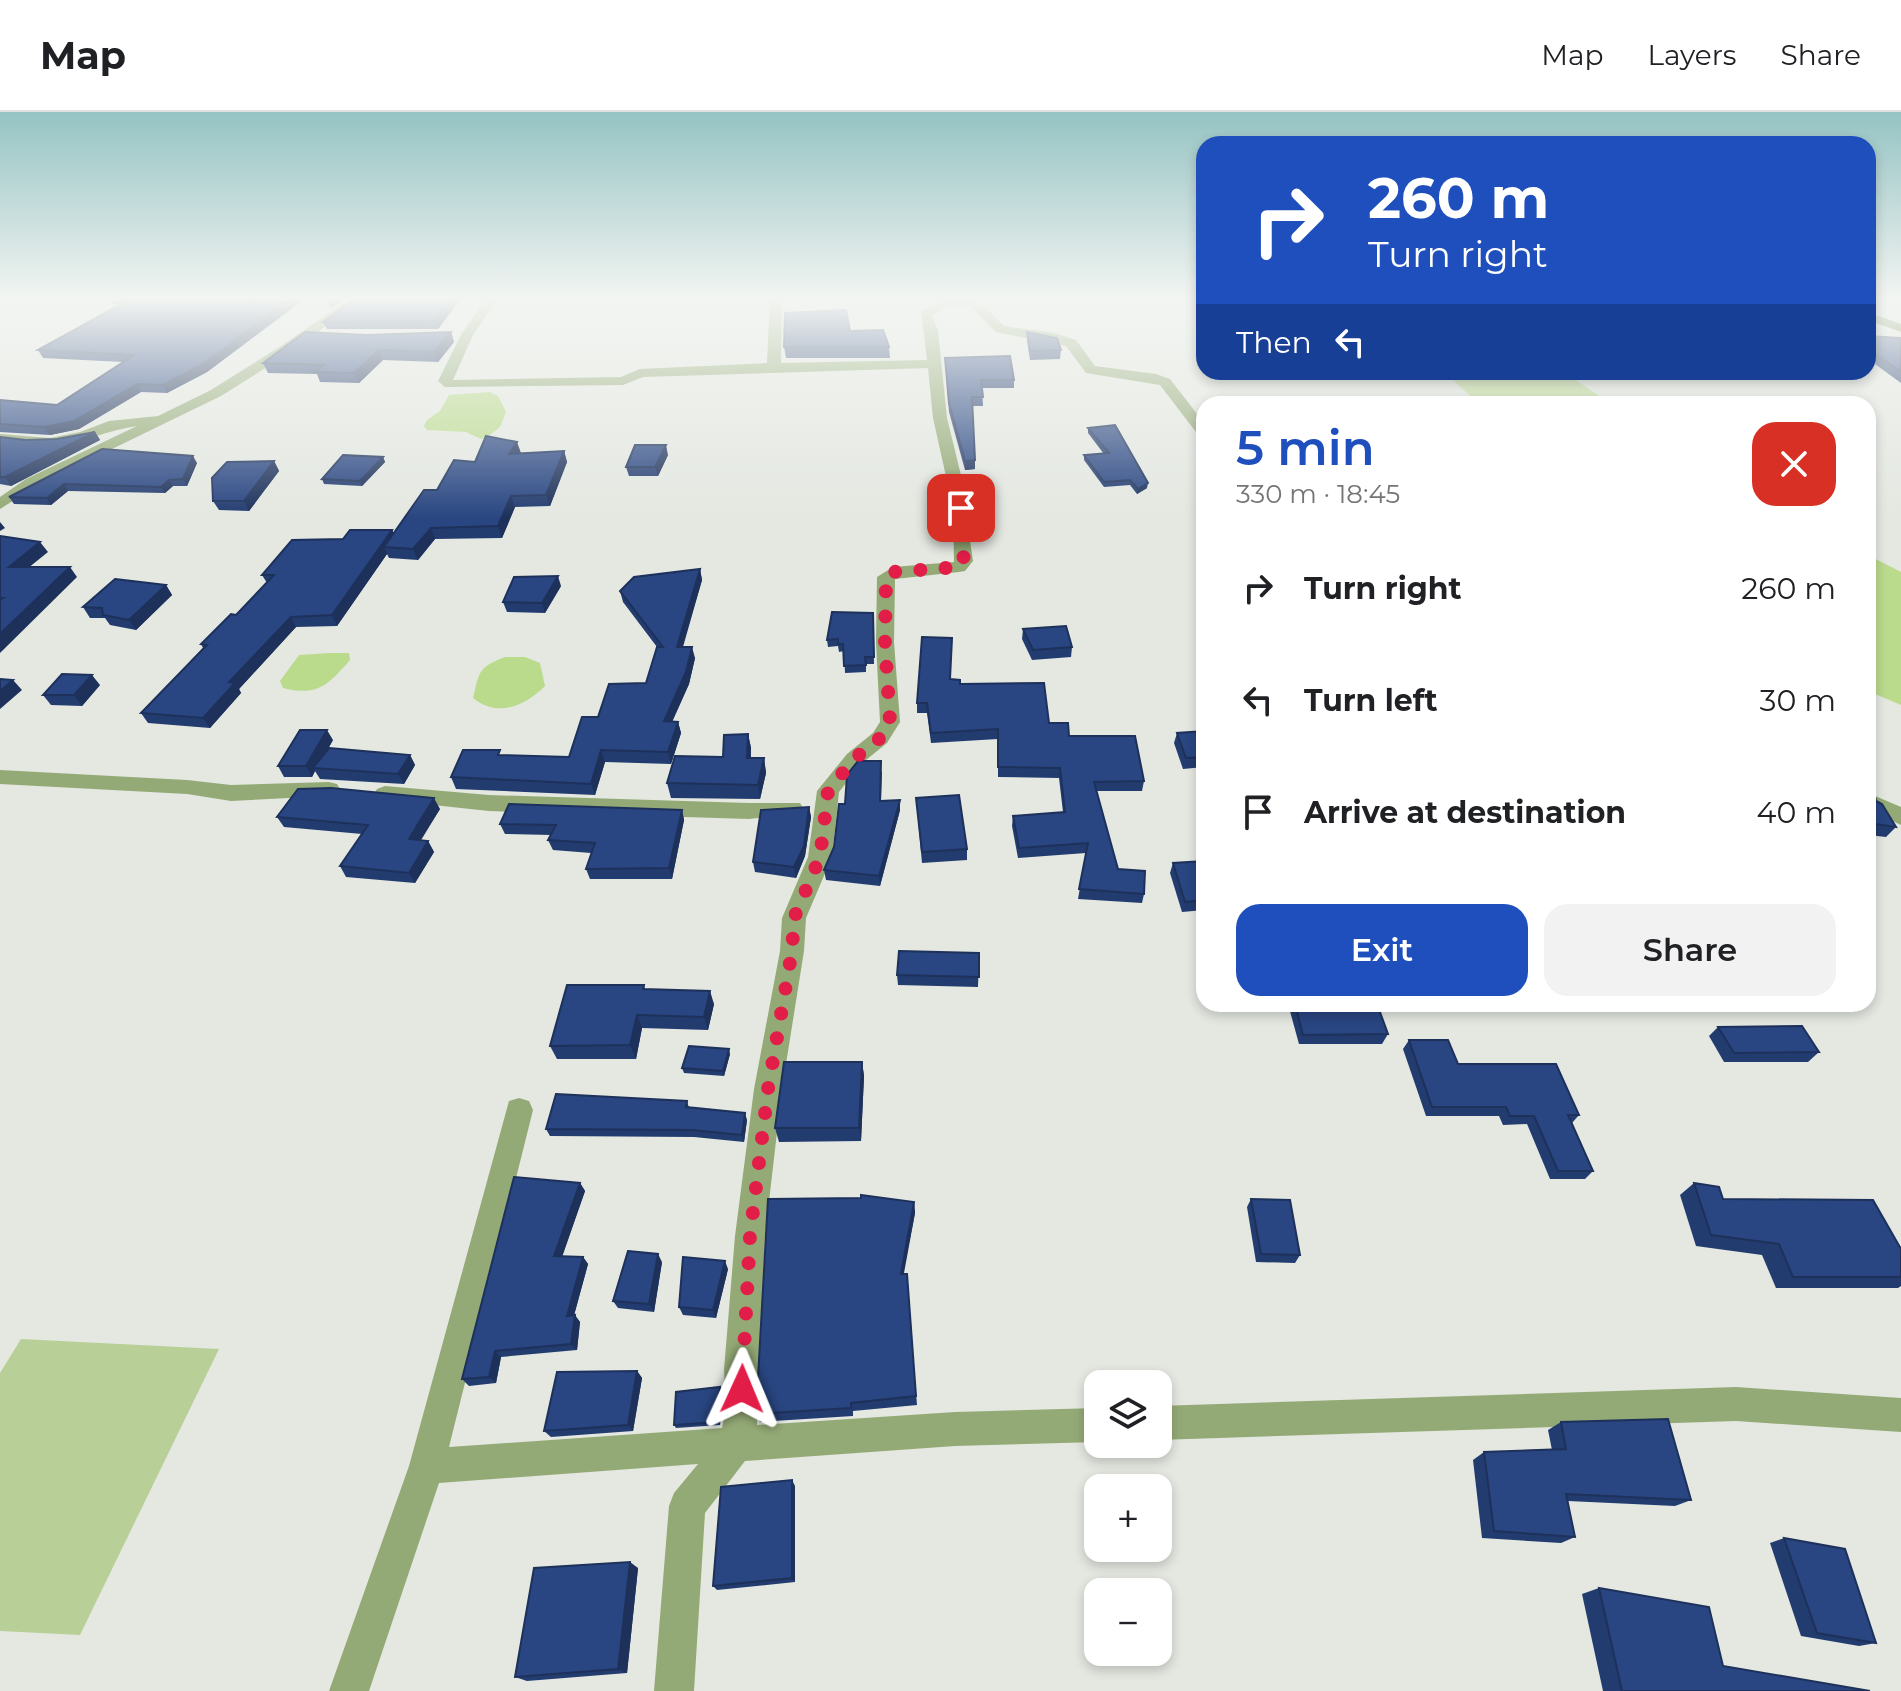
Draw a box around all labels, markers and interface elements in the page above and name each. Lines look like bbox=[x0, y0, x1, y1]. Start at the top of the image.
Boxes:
text: Map bbox=[40, 32, 126, 79]
text: Map bbox=[1541, 38, 1604, 72]
text: Layers bbox=[1648, 38, 1737, 72]
text: Share bbox=[1781, 38, 1861, 72]
text: 260 m bbox=[1368, 164, 1549, 232]
icon: right bbox=[1236, 168, 1340, 272]
text: Turn right bbox=[1368, 232, 1548, 276]
icon: left bbox=[1328, 320, 1372, 364]
text: Then bbox=[1236, 324, 1312, 361]
text: 5 min bbox=[1236, 419, 1375, 477]
button: close bbox=[1752, 422, 1836, 506]
pin bbox=[927, 474, 995, 542]
text: 330 m · 18:45 bbox=[1236, 478, 1400, 510]
icon: arrive bbox=[939, 486, 983, 530]
icon: right bbox=[1236, 566, 1280, 610]
text: Turn right bbox=[1304, 570, 1461, 607]
text: 260 m bbox=[1741, 570, 1836, 607]
icon: left bbox=[1236, 678, 1280, 722]
text: Turn left bbox=[1304, 682, 1437, 719]
text: 30 m bbox=[1760, 682, 1836, 719]
icon: arrive bbox=[1236, 790, 1280, 834]
text: Arrive at destination bbox=[1304, 794, 1626, 831]
text: 40 m bbox=[1757, 794, 1836, 831]
button: Exit bbox=[1236, 904, 1528, 996]
button: Share bbox=[1544, 904, 1836, 996]
position arrow bbox=[700, 1347, 784, 1431]
map controls bbox=[1084, 1370, 1172, 1666]
button: layers bbox=[1084, 1370, 1172, 1458]
button: + bbox=[1084, 1474, 1172, 1562]
button: − bbox=[1084, 1578, 1172, 1666]

